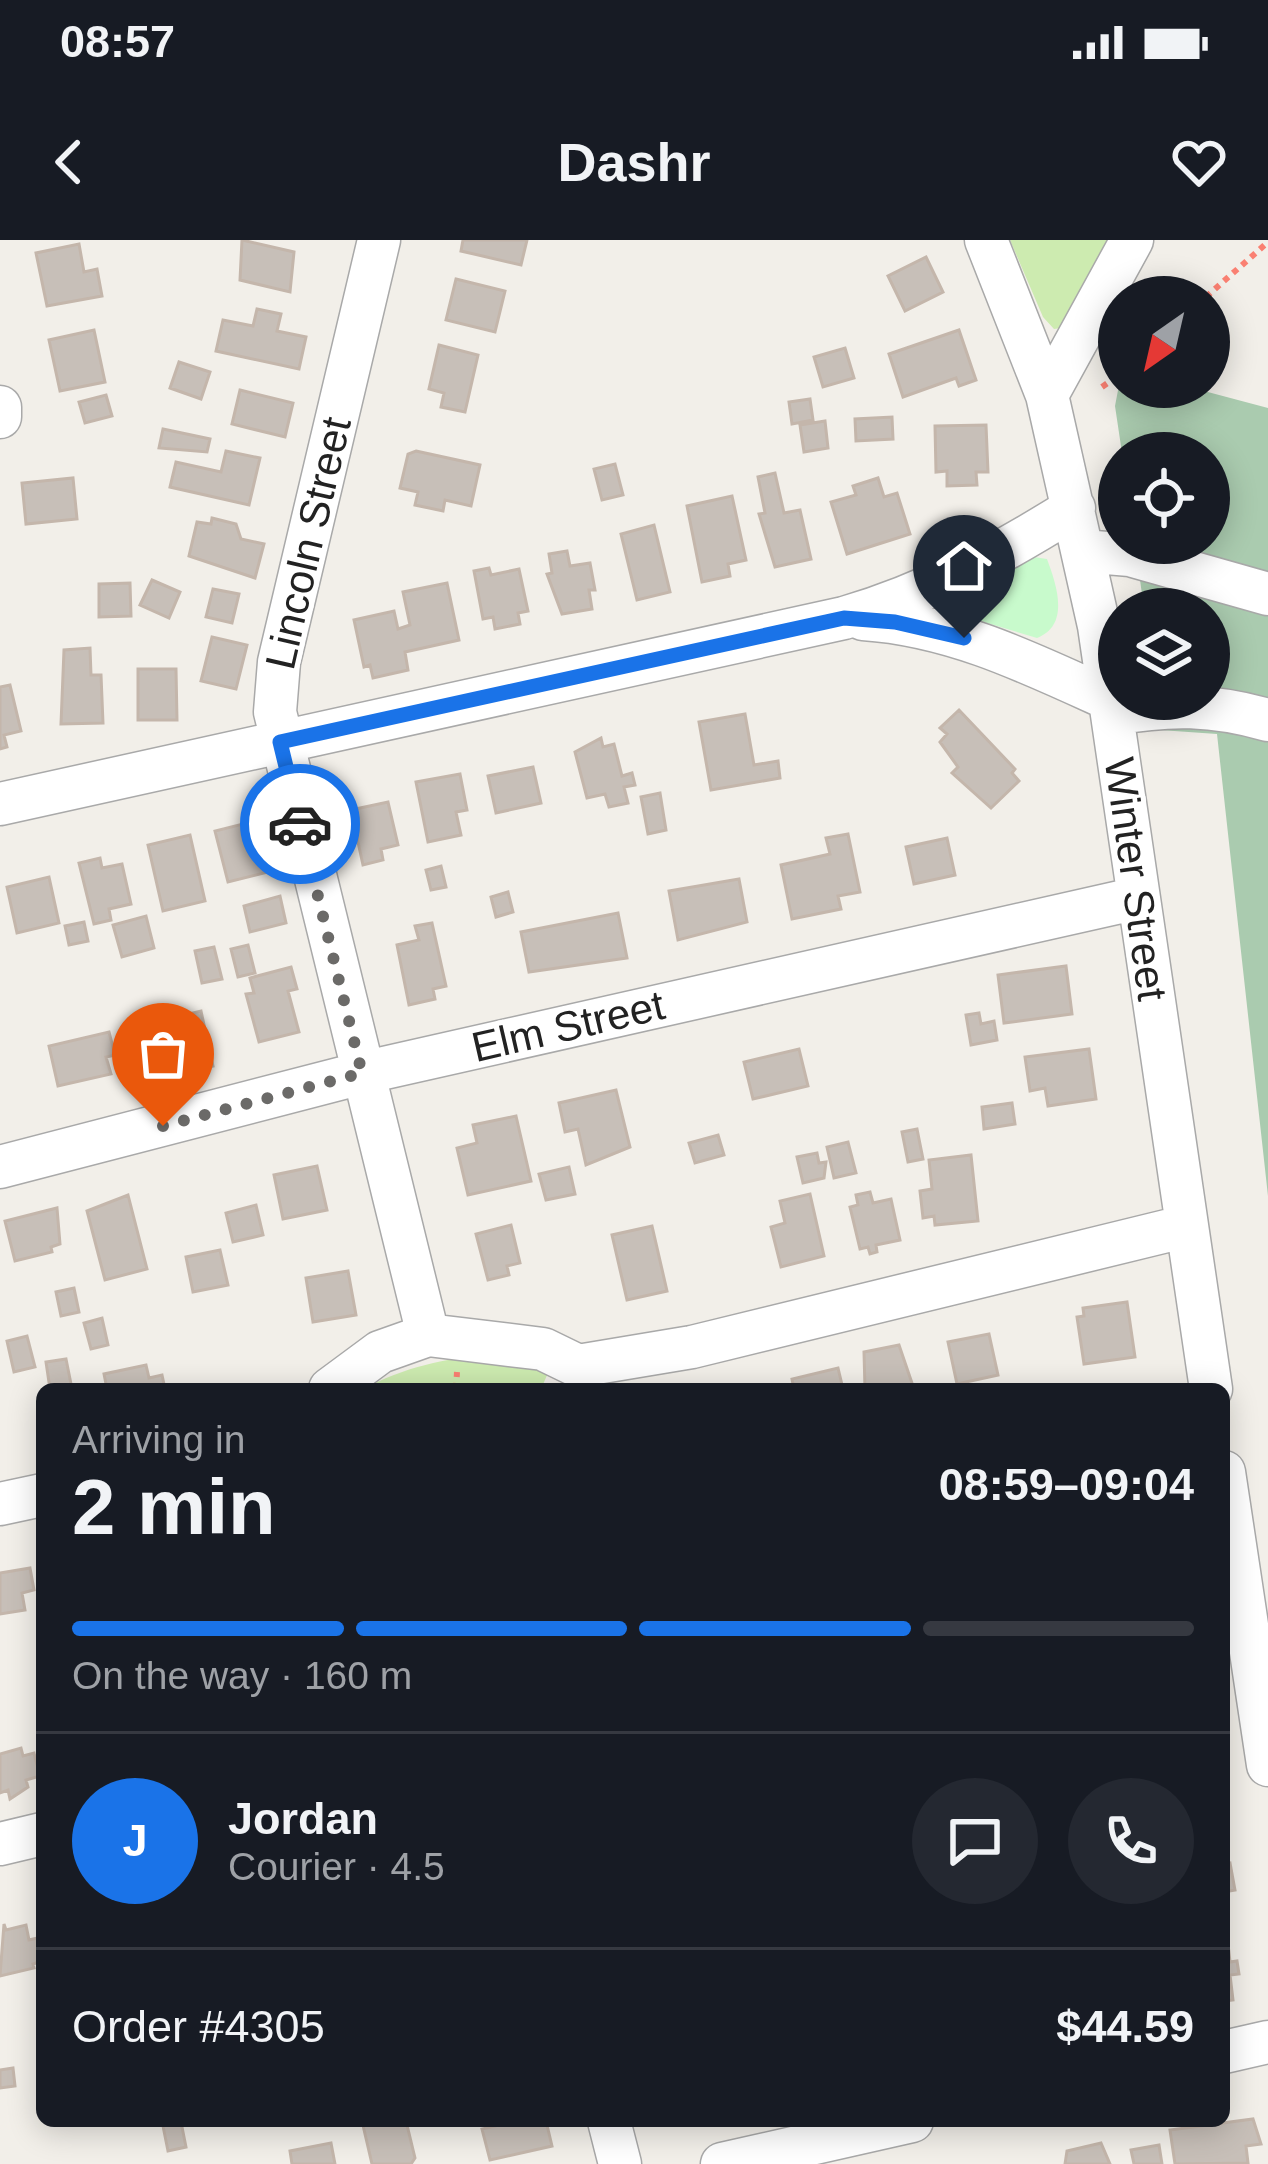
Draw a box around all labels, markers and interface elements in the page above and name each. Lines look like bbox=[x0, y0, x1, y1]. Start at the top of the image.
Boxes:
text: 08:57 bbox=[60, 16, 175, 67]
icon: back bbox=[36, 129, 102, 195]
icon: heart bbox=[1166, 129, 1232, 195]
text: Dashr bbox=[557, 132, 711, 192]
north arrow bbox=[1098, 276, 1230, 408]
map controls bbox=[1098, 276, 1230, 720]
street label: Lincoln Street bbox=[256, 412, 360, 673]
button: locate bbox=[1098, 432, 1230, 564]
pin bbox=[913, 515, 1015, 638]
icon: home bbox=[931, 533, 997, 599]
button: layers bbox=[1098, 588, 1230, 720]
street label: Winter Street bbox=[1096, 754, 1176, 1004]
courier bbox=[240, 764, 360, 884]
icon: car bbox=[267, 791, 333, 857]
street label: Elm Street bbox=[467, 981, 669, 1071]
pin bbox=[112, 1003, 214, 1126]
icon: bag bbox=[130, 1021, 196, 1087]
text: Arriving in bbox=[72, 1418, 245, 1461]
text: 08:59–09:04 bbox=[939, 1459, 1194, 1510]
text: 2 min bbox=[72, 1463, 276, 1551]
text: On the way · 160 m bbox=[72, 1654, 412, 1697]
button: chat bbox=[912, 1778, 1038, 1904]
button: phone bbox=[1068, 1778, 1194, 1904]
text: Jordan bbox=[228, 1793, 378, 1844]
text: J bbox=[122, 1815, 148, 1866]
text: Courier · 4.5 bbox=[228, 1845, 445, 1888]
text: Order #4305 bbox=[72, 2001, 325, 2052]
text: $44.59 bbox=[1056, 2001, 1194, 2052]

